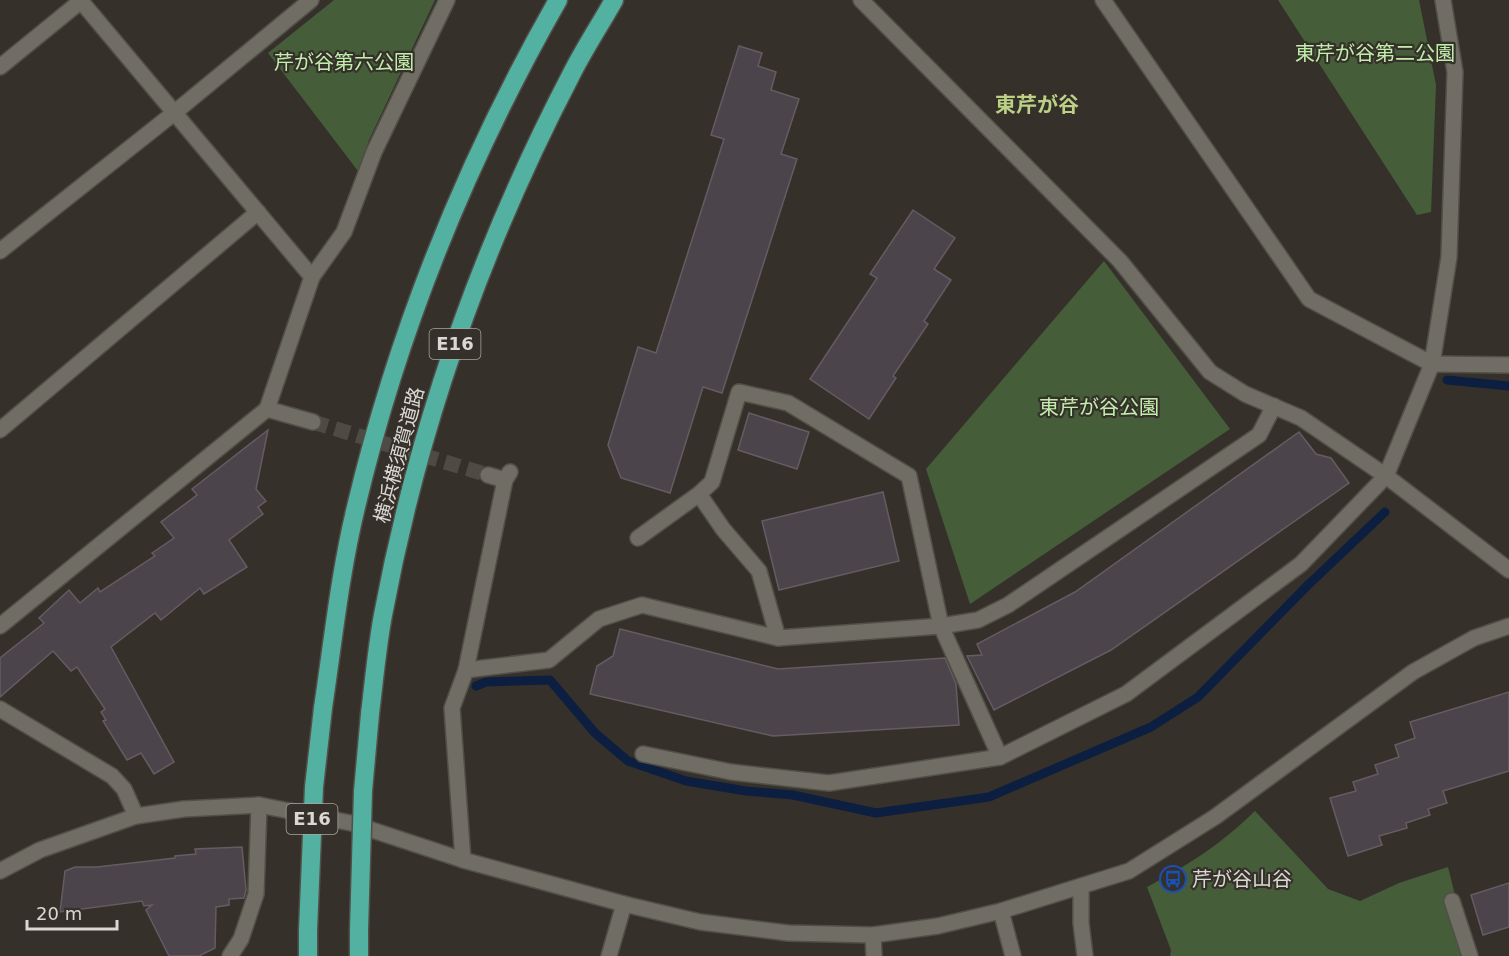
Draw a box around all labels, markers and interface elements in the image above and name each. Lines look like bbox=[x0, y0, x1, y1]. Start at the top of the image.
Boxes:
park label: 東芹が谷第二公園 bbox=[1295, 41, 1455, 65]
park label: 芹が谷第六公園 bbox=[274, 50, 414, 74]
district label: 東芹が谷 bbox=[995, 93, 1079, 117]
road number: E16 bbox=[430, 329, 480, 359]
street label: 横浜横須賀道路 bbox=[369, 384, 429, 526]
park label: 東芹が谷公園 bbox=[1039, 395, 1159, 419]
road number: E16 bbox=[286, 804, 338, 834]
bus stop icon: 芹が谷山谷 bbox=[1158, 864, 1188, 894]
place label: 芹が谷山谷 bbox=[1192, 867, 1292, 891]
scale bar bbox=[27, 893, 117, 931]
text: 20 m bbox=[36, 903, 82, 924]

